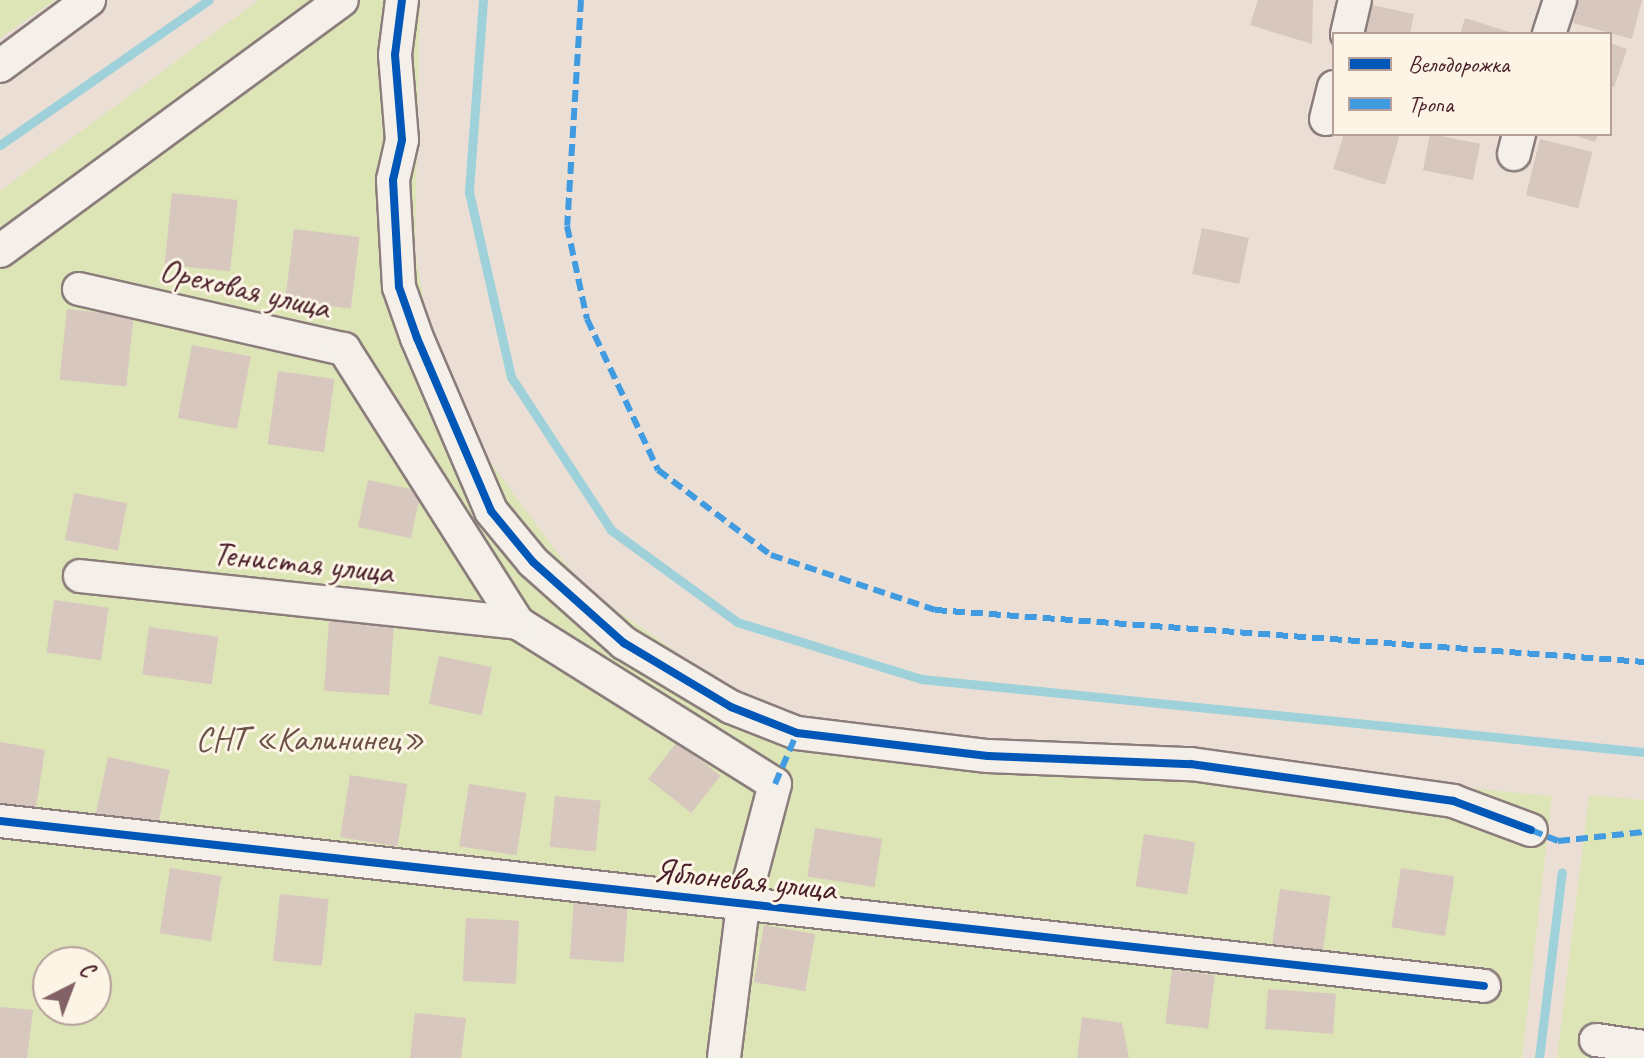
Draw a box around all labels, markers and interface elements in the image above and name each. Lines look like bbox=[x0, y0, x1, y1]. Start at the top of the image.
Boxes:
legend bbox=[1332, 32, 1612, 136]
text: Велодорожка bbox=[1408, 49, 1509, 79]
text: Тропа bbox=[1408, 89, 1453, 119]
street label: Ореховая улица bbox=[155, 248, 335, 328]
street label: Тенистая улица bbox=[210, 532, 396, 592]
park label: СНТ «Калининец» bbox=[196, 719, 424, 759]
street label: Яблоневая улица bbox=[650, 849, 840, 909]
north arrow bbox=[32, 946, 112, 1026]
text: С bbox=[73, 956, 100, 984]

